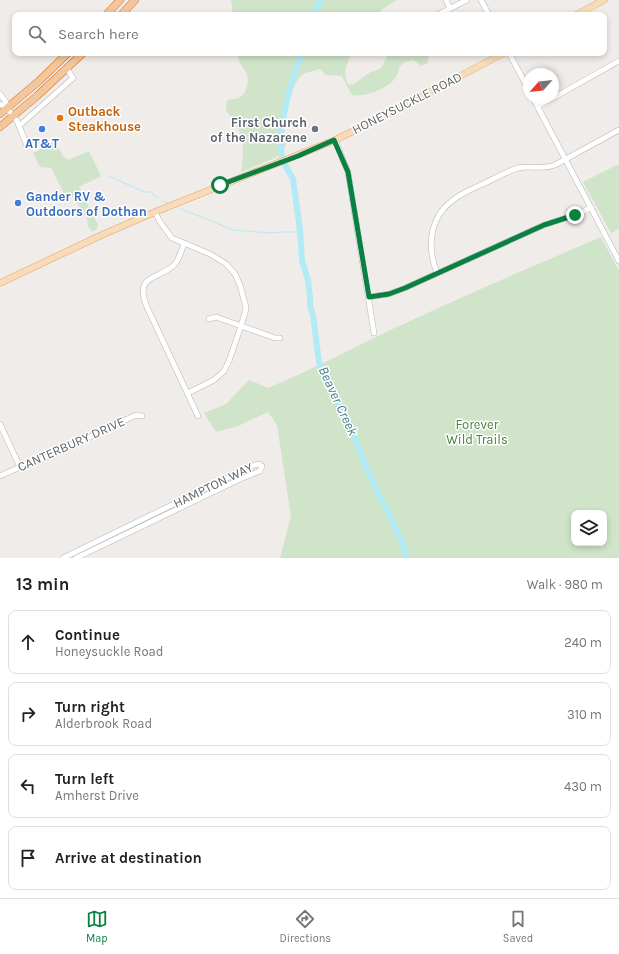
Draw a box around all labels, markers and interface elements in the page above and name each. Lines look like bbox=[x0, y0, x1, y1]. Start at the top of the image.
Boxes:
search box bbox=[12, 12, 607, 56]
icon: search bbox=[26, 23, 48, 45]
text: Search here bbox=[58, 25, 139, 43]
north arrow bbox=[523, 68, 559, 104]
street label: HONEYSUCKLE ROAD bbox=[350, 69, 464, 137]
place label: Outback Steakhouse bbox=[68, 104, 141, 134]
marker: Outback Steakhouse bbox=[55, 113, 65, 123]
place label: First Church of the Nazarene bbox=[210, 115, 307, 145]
marker: AT&T bbox=[37, 124, 47, 134]
marker: First Church of the Nazarene bbox=[310, 124, 320, 134]
place label: AT&T bbox=[25, 136, 59, 151]
route start bbox=[211, 176, 229, 194]
place label: Gander RV & Outdoors of Dothan bbox=[26, 189, 147, 219]
marker: Gander RV & Outdoors of Dothan bbox=[13, 198, 23, 208]
route end bbox=[566, 206, 584, 224]
water label: Beaver Creek bbox=[315, 364, 362, 439]
street label: CANTERBURY DRIVE bbox=[15, 414, 127, 474]
park label: Forever Wild Trails bbox=[446, 417, 508, 447]
street label: HAMPTON WAY bbox=[171, 459, 255, 511]
map controls bbox=[571, 510, 607, 546]
button: layers bbox=[571, 510, 607, 546]
text: 13 min bbox=[16, 574, 69, 594]
text: Walk · 980 m bbox=[527, 577, 603, 592]
text: Continue bbox=[55, 626, 120, 644]
icon: ahead bbox=[17, 631, 39, 653]
text: 240 m bbox=[564, 635, 602, 650]
text: Honeysuckle Road bbox=[55, 644, 163, 659]
text: Turn right bbox=[55, 698, 125, 716]
icon: right bbox=[17, 703, 39, 725]
text: 310 m bbox=[567, 707, 602, 722]
text: Alderbrook Road bbox=[55, 716, 152, 731]
text: Turn left bbox=[55, 770, 114, 788]
icon: left bbox=[17, 775, 39, 797]
text: 430 m bbox=[564, 779, 602, 794]
text: Amherst Drive bbox=[55, 788, 139, 803]
icon: arrive bbox=[17, 847, 39, 869]
text: Arrive at destination bbox=[55, 849, 202, 867]
tab: Map bbox=[86, 908, 108, 945]
tab: Directions bbox=[279, 908, 331, 945]
tab: Saved bbox=[503, 908, 533, 945]

